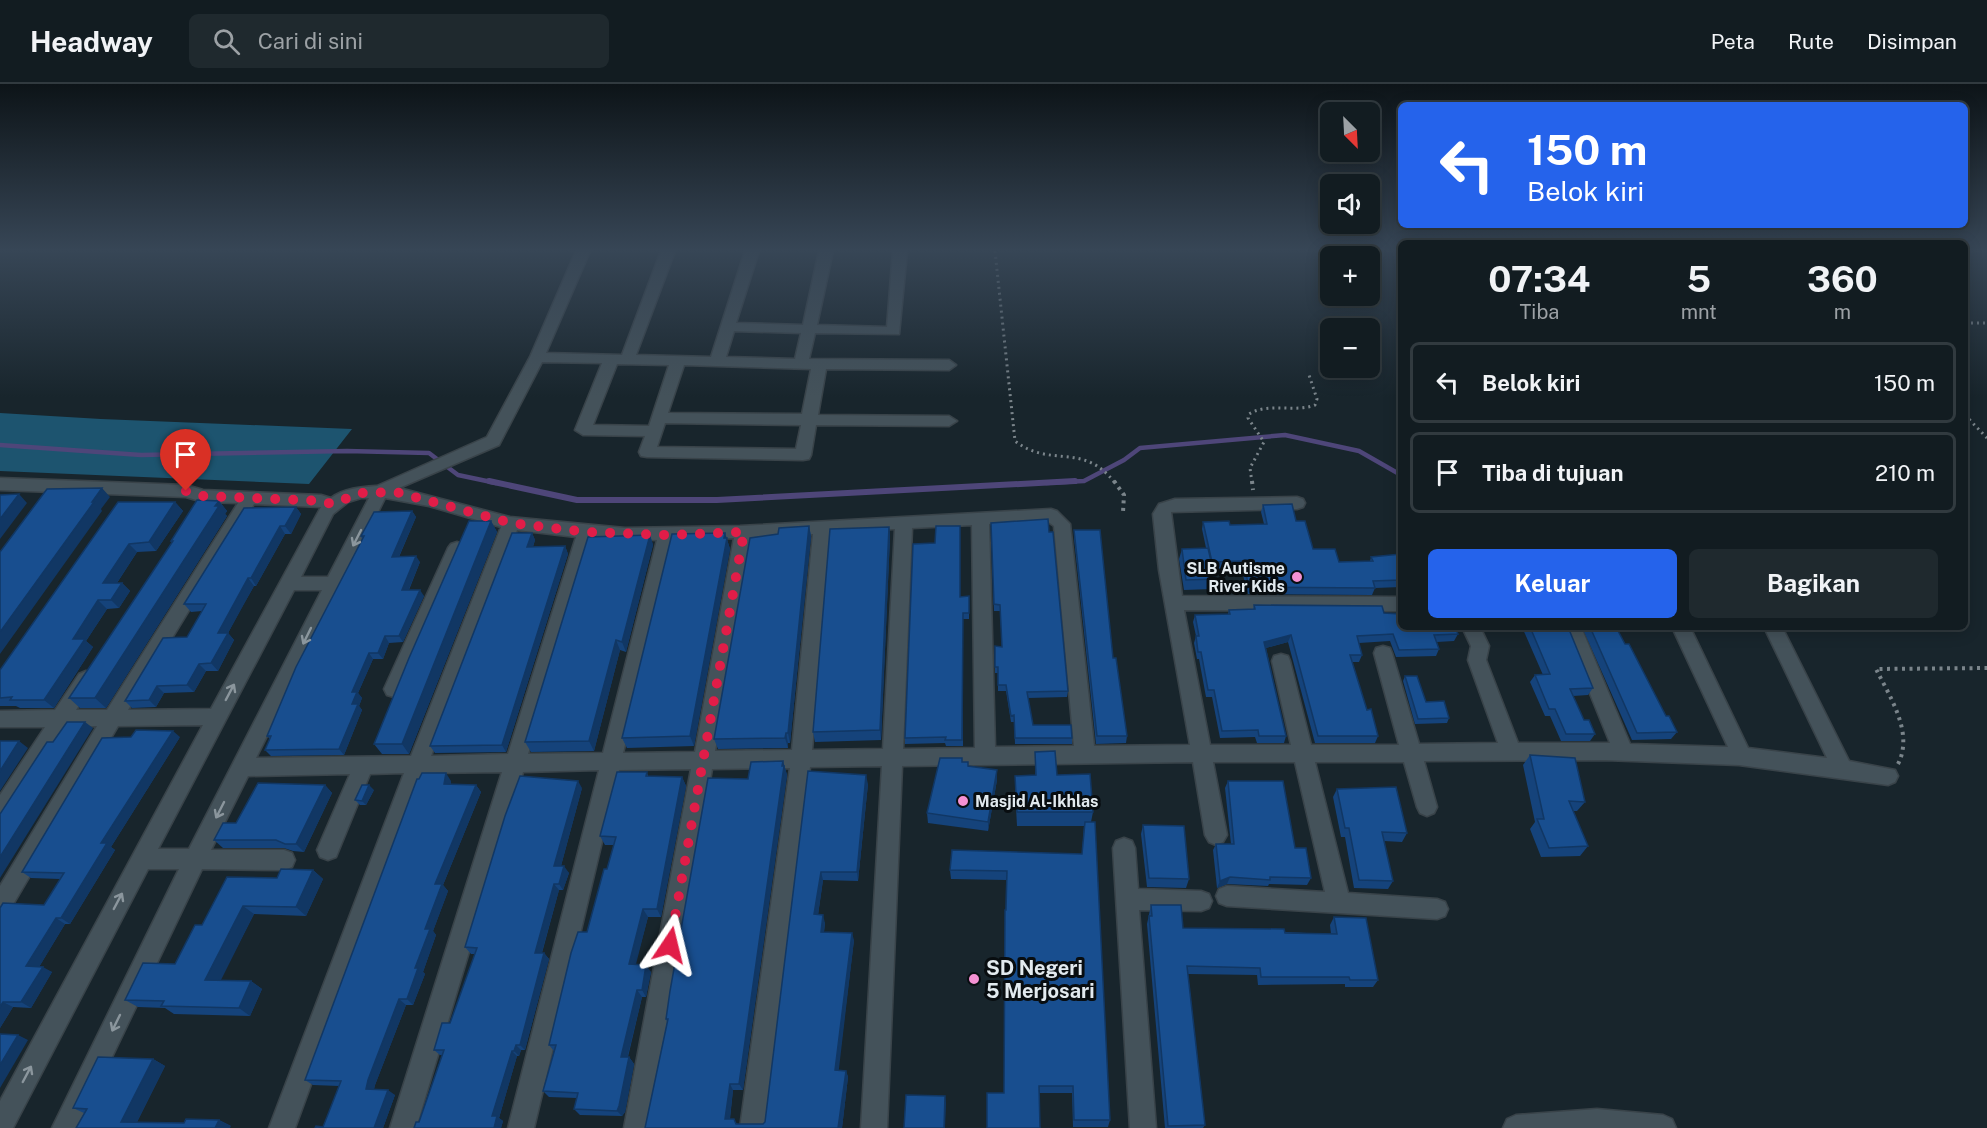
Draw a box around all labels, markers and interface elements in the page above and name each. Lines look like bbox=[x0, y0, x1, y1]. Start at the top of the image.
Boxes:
search box bbox=[189, 14, 609, 68]
text: Headway bbox=[30, 25, 153, 58]
icon: search bbox=[210, 25, 243, 58]
text: Cari di sini bbox=[258, 28, 363, 54]
text: Peta bbox=[1711, 29, 1755, 54]
text: Rute bbox=[1788, 29, 1834, 54]
text: Disimpan bbox=[1867, 29, 1957, 54]
north arrow bbox=[1320, 102, 1380, 162]
map controls bbox=[1320, 102, 1380, 378]
text: 150 m bbox=[1527, 125, 1647, 174]
icon: left bbox=[1428, 126, 1506, 204]
button: sound bbox=[1320, 174, 1380, 234]
text: Belok kiri bbox=[1527, 175, 1644, 207]
button: + bbox=[1320, 246, 1380, 306]
text: 07:34 bbox=[1488, 258, 1590, 300]
text: 5 bbox=[1687, 258, 1711, 300]
text: 360 bbox=[1807, 258, 1878, 300]
text: Tiba bbox=[1519, 300, 1559, 324]
text: mnt bbox=[1681, 300, 1717, 324]
text: m bbox=[1834, 300, 1851, 324]
button: − bbox=[1320, 318, 1380, 378]
icon: left bbox=[1431, 366, 1464, 399]
text: Belok kiri bbox=[1482, 370, 1580, 396]
text: 150 m bbox=[1874, 370, 1935, 396]
pin bbox=[160, 429, 211, 491]
icon: arrive bbox=[169, 438, 202, 471]
icon: arrive bbox=[1431, 456, 1464, 489]
text: Tiba di tujuan bbox=[1482, 460, 1623, 486]
text: 210 m bbox=[1875, 460, 1935, 486]
one-way arrow bbox=[351, 529, 363, 546]
button: Keluar bbox=[1428, 549, 1677, 618]
button: Bagikan bbox=[1689, 549, 1938, 618]
place label: SLB Autisme River Kids bbox=[1186, 559, 1285, 596]
marker: SLB Autisme River Kids bbox=[1290, 570, 1304, 584]
one-way arrow bbox=[301, 627, 313, 645]
one-way arrow bbox=[224, 684, 236, 701]
place label: Masjid Al-Ikhlas bbox=[975, 792, 1099, 811]
marker: Masjid Al-Ikhlas bbox=[956, 794, 970, 808]
one-way arrow bbox=[214, 801, 225, 819]
one-way arrow bbox=[113, 893, 124, 911]
position arrow bbox=[638, 913, 702, 977]
place label: SD Negeri 5 Merjosari bbox=[986, 956, 1095, 1003]
marker: SD Negeri 5 Merjosari bbox=[967, 972, 981, 986]
one-way arrow bbox=[110, 1014, 121, 1032]
one-way arrow bbox=[22, 1065, 33, 1083]

